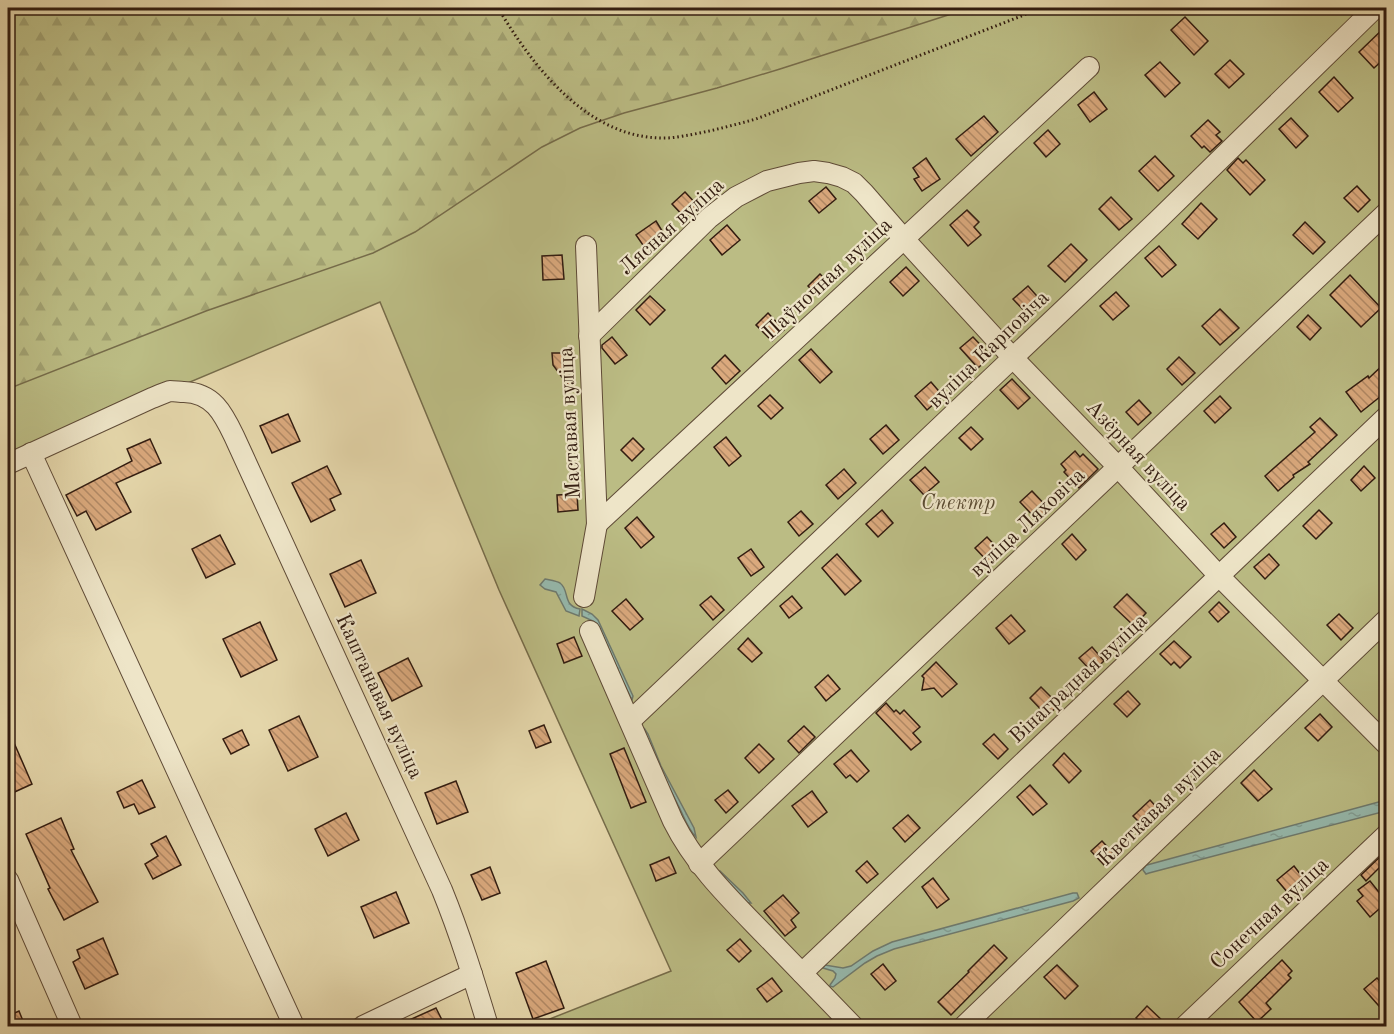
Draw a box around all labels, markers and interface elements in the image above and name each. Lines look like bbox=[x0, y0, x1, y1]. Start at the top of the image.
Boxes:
street label: Лясная вуліца bbox=[615, 175, 729, 280]
street label: Паўночная вуліца bbox=[760, 214, 896, 344]
street label: вуліца Карповіча bbox=[925, 287, 1054, 413]
street label: Маставая вуліца bbox=[556, 346, 585, 500]
street label: Азёрная вуліца bbox=[1082, 397, 1194, 515]
street label: вуліца Ляховіча bbox=[966, 465, 1090, 582]
park label: Спектр bbox=[921, 493, 995, 514]
street label: Вінаградная вуліца bbox=[1006, 610, 1152, 748]
street label: Каштанавая вуліца bbox=[331, 611, 426, 782]
street label: Кветкавая вуліца bbox=[1095, 744, 1225, 871]
street label: Сонечная вуліца bbox=[1207, 854, 1333, 974]

